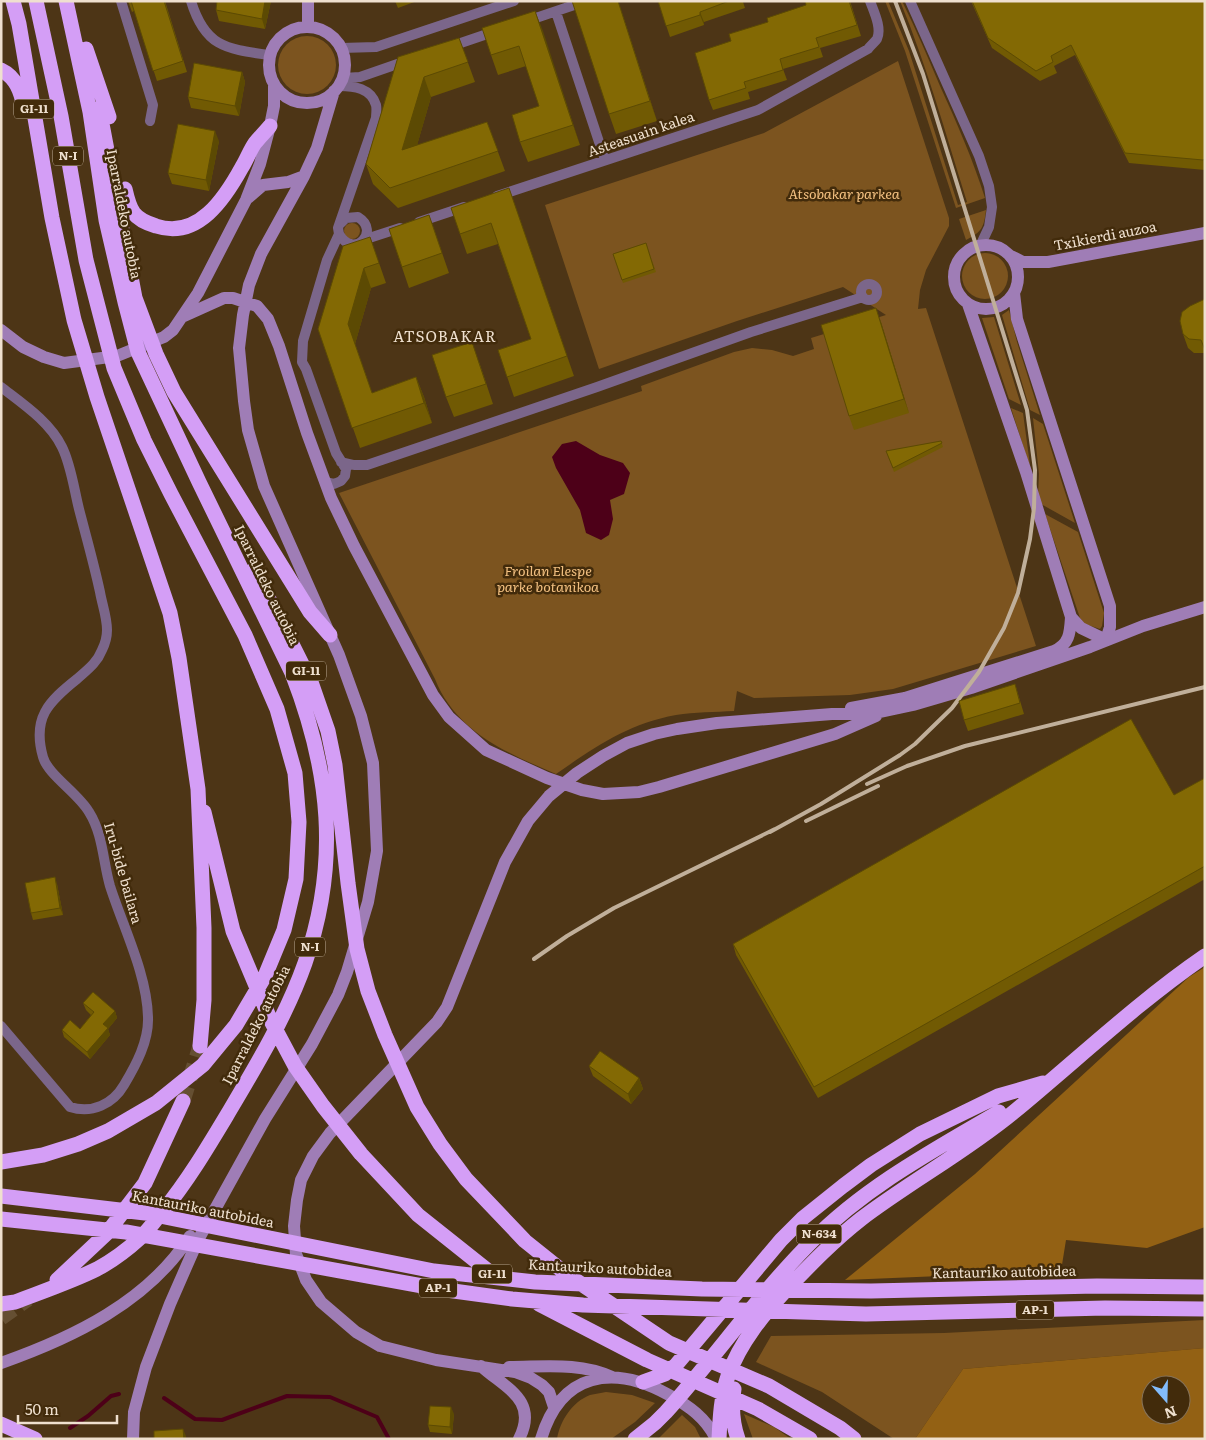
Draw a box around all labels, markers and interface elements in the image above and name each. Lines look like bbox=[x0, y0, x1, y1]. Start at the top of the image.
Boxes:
road number: GI-11 bbox=[14, 100, 54, 118]
street label: Asteasuain kalea bbox=[585, 105, 697, 161]
road number: N-I bbox=[53, 146, 83, 166]
street label: Iparraldeko autobia bbox=[103, 147, 147, 281]
park label: Atsobakar parkea bbox=[788, 183, 900, 203]
street label: Txikierdi auzoa bbox=[1052, 215, 1158, 255]
district label: ATSOBAKAR bbox=[393, 324, 497, 347]
street label: Iparraldeko autobia bbox=[230, 521, 306, 649]
park label: Froilan Elespe parke botanikoa bbox=[497, 560, 599, 596]
road number: GI-11 bbox=[286, 661, 326, 680]
street label: Iru-bide bailara bbox=[100, 820, 148, 926]
road number: N-I bbox=[295, 938, 325, 956]
street label: Iparraldeko autobia bbox=[216, 961, 294, 1088]
street label: Kantauriko autobidea bbox=[130, 1184, 276, 1232]
road number: N-634 bbox=[796, 1224, 842, 1244]
street label: Kantauriko autobidea bbox=[527, 1253, 673, 1281]
street label: Kantauriko autobidea bbox=[932, 1260, 1077, 1282]
road number: GI-11 bbox=[472, 1264, 512, 1284]
road number: AP-1 bbox=[419, 1278, 457, 1298]
road number: AP-1 bbox=[1016, 1300, 1054, 1320]
north arrow bbox=[1141, 1375, 1191, 1425]
scale bar bbox=[18, 1392, 116, 1424]
text: 50 m bbox=[25, 1397, 59, 1420]
text: N bbox=[1162, 1402, 1180, 1425]

